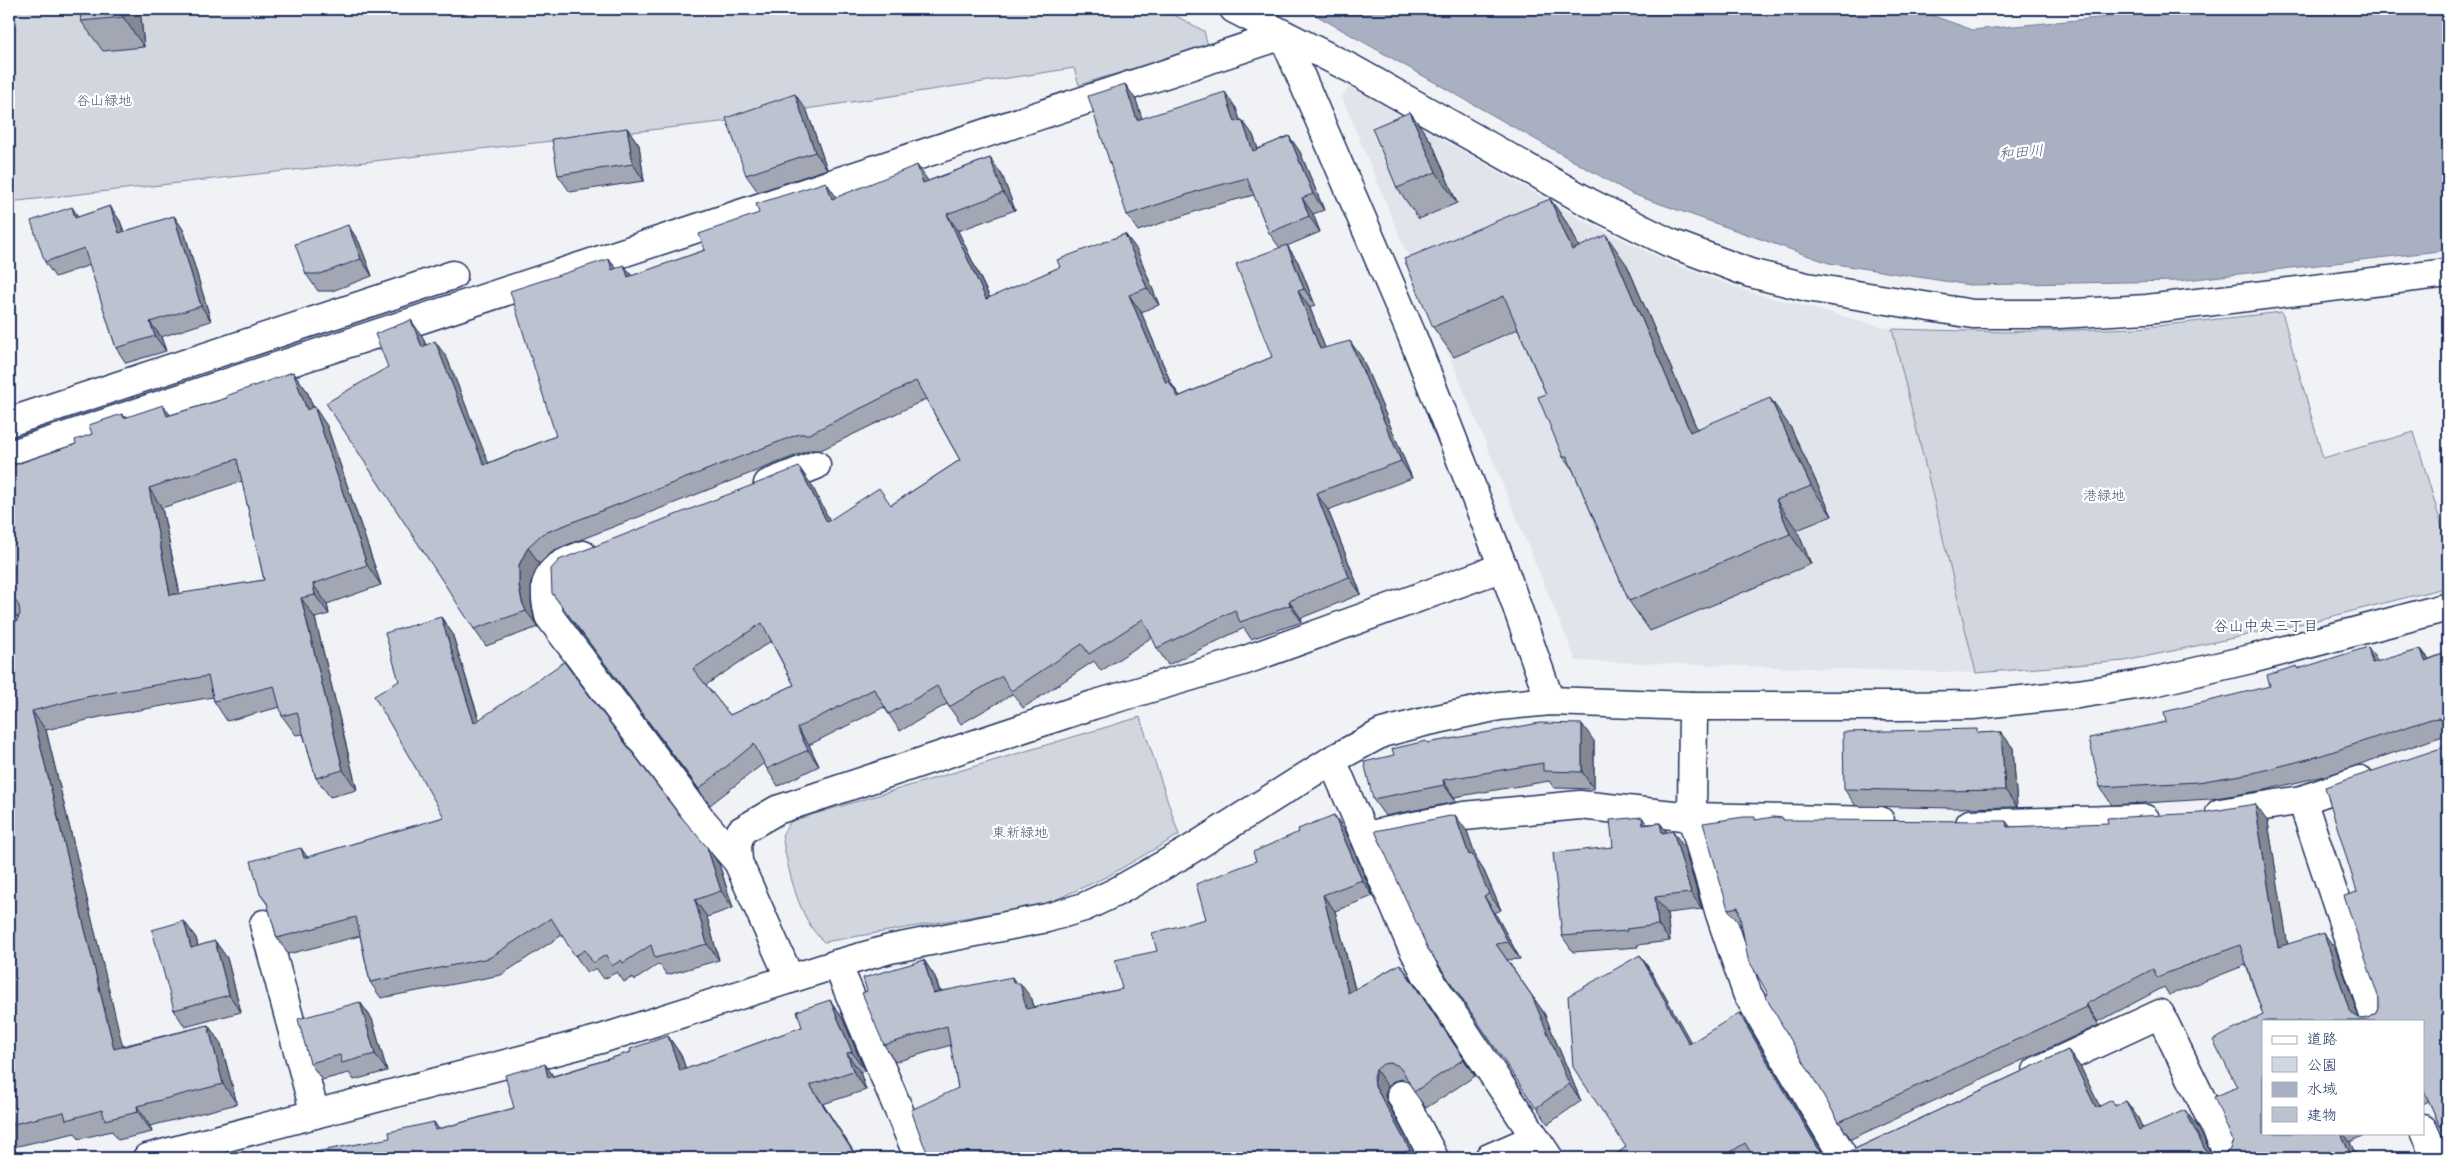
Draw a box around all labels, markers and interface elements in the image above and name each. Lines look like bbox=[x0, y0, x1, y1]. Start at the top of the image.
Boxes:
park label: 谷山緑地 bbox=[76, 90, 132, 109]
water label: 和田川 bbox=[1998, 139, 2044, 164]
park label: 港緑地 bbox=[2083, 485, 2125, 504]
district label: 谷山中央三丁目 bbox=[2213, 615, 2319, 636]
park label: 東新緑地 bbox=[992, 822, 1048, 841]
legend bbox=[2262, 1020, 2424, 1134]
text: 道路 bbox=[2307, 1028, 2337, 1049]
text: 公園 bbox=[2307, 1054, 2337, 1075]
text: 水域 bbox=[2307, 1078, 2337, 1099]
text: 建物 bbox=[2307, 1104, 2337, 1125]

